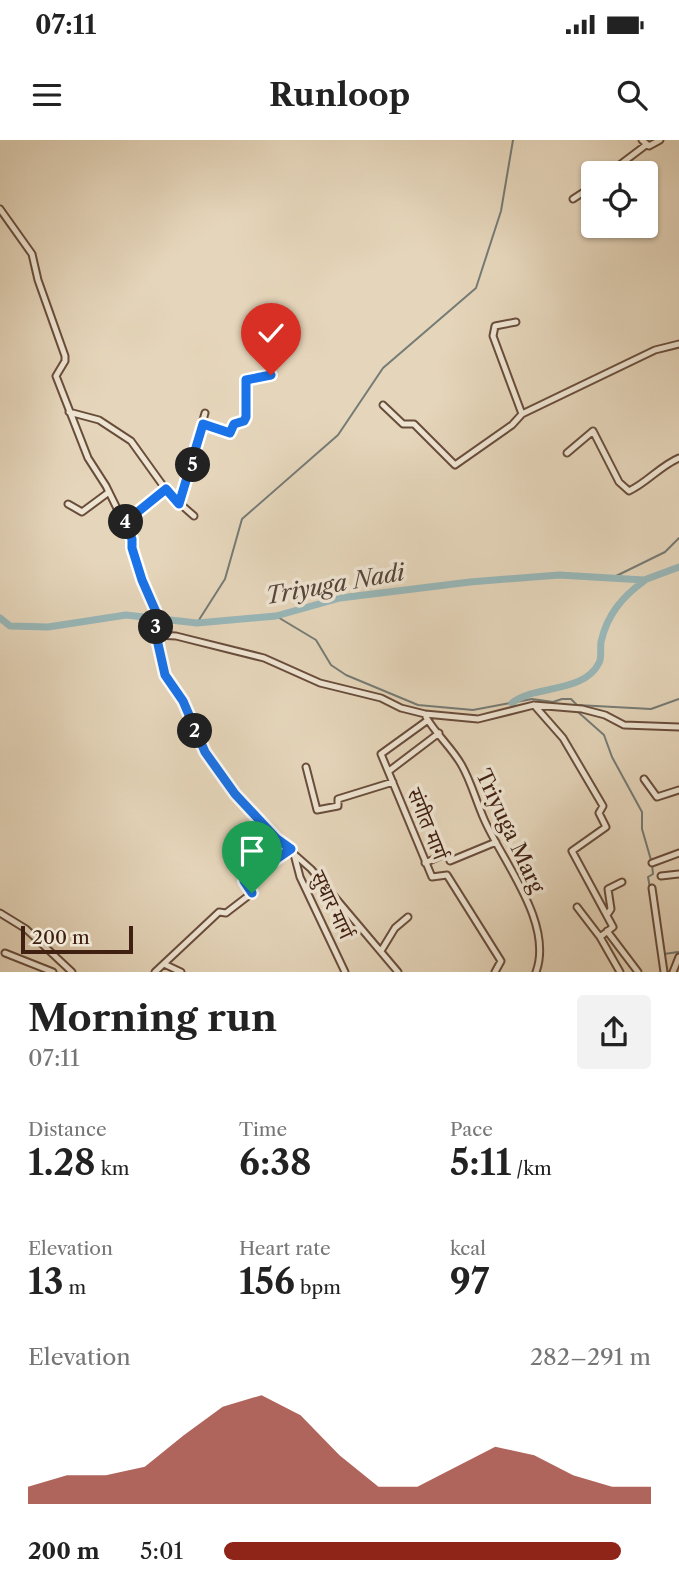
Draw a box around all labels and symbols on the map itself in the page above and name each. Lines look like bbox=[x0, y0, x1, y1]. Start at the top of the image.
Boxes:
pin bbox=[241, 303, 301, 375]
pin: 5 bbox=[176, 448, 210, 482]
pin: 4 bbox=[108, 504, 144, 540]
water label: Triyuga Nadi bbox=[263, 558, 408, 610]
pin: 3 bbox=[138, 610, 174, 644]
pin: 2 bbox=[178, 714, 212, 748]
street label: Triyuga Marg bbox=[471, 765, 550, 897]
street label: संगीत मार्ग bbox=[402, 784, 453, 864]
pin bbox=[222, 821, 282, 893]
street label: सुधार मार्ग bbox=[304, 866, 359, 944]
scale bar bbox=[21, 922, 133, 954]

